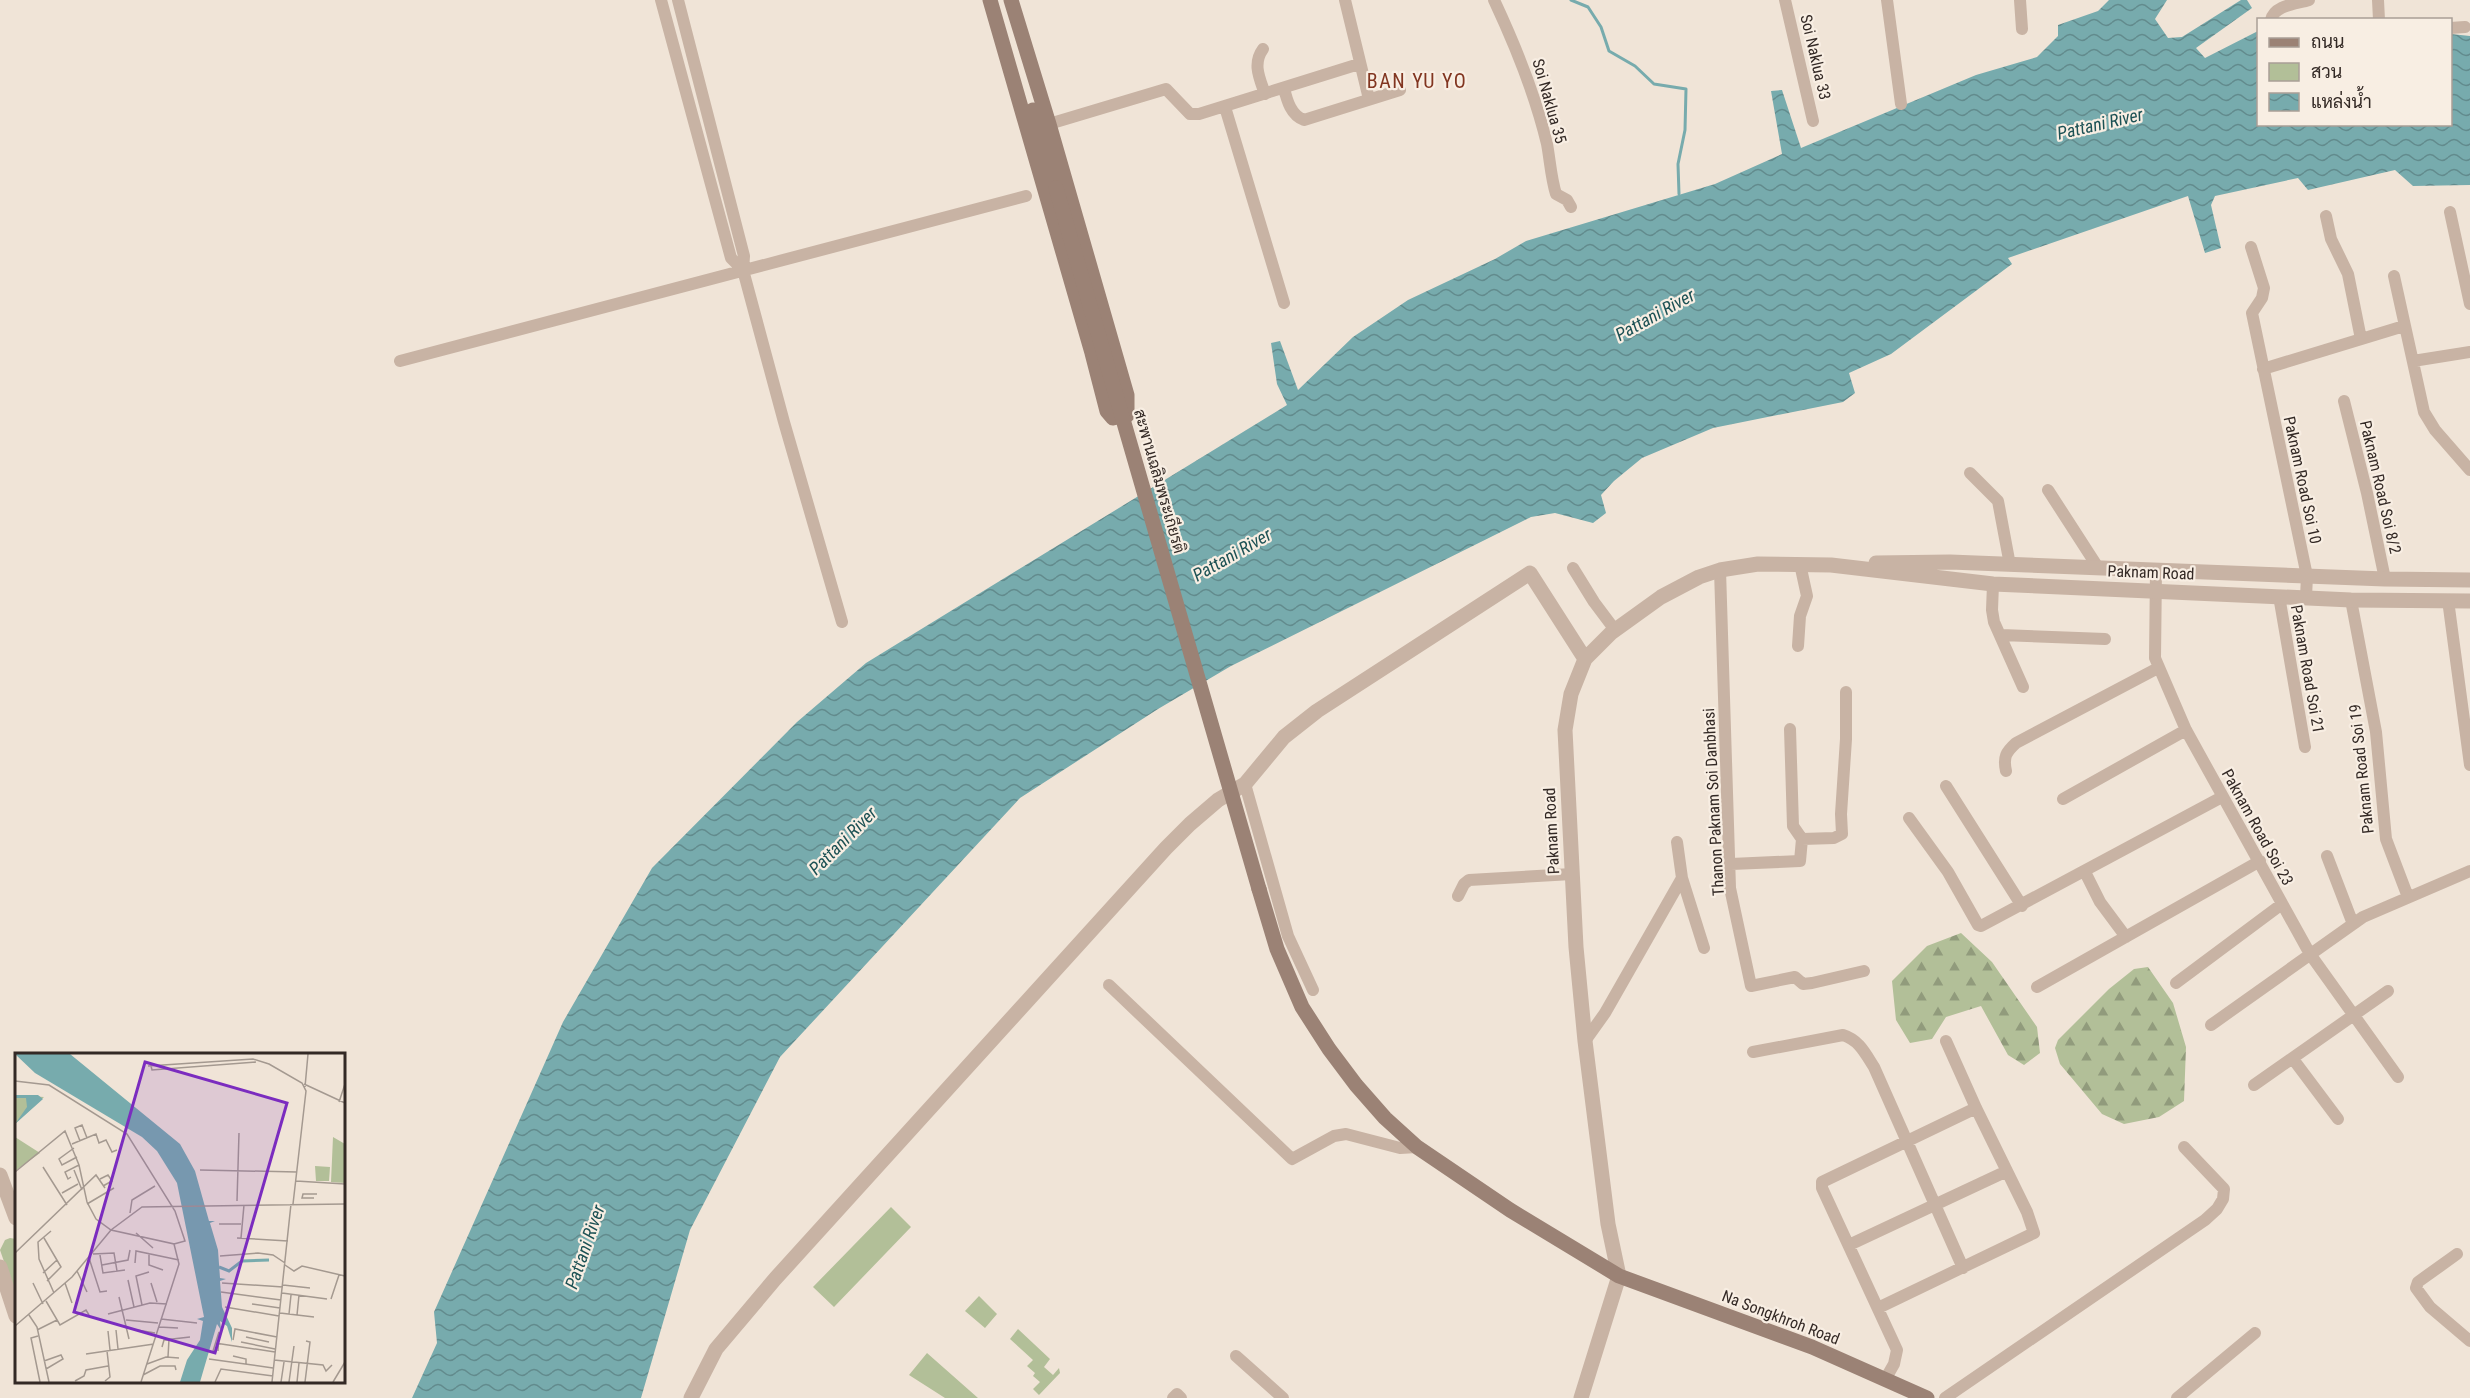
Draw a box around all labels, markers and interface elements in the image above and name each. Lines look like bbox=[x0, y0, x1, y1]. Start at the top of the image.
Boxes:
street label: Soi Naklua 33 bbox=[1796, 13, 1835, 102]
legend bbox=[2257, 18, 2452, 126]
text: ถนน bbox=[2311, 31, 2344, 52]
street label: Soi Naklua 35 bbox=[1528, 57, 1571, 146]
text: สวน bbox=[2311, 61, 2342, 82]
district label: BAN YU YO bbox=[1367, 69, 1467, 93]
text: แหล่งน้ำ bbox=[2311, 86, 2372, 112]
water label: Pattani River bbox=[2055, 103, 2145, 144]
water label: Pattani River bbox=[1611, 284, 1699, 345]
street label: สะพานเฉลิมพระเกียรติ bbox=[1130, 406, 1191, 555]
street label: Paknam Road Soi 10 bbox=[2280, 415, 2325, 546]
street label: Paknam Road Soi 8/2 bbox=[2356, 419, 2405, 556]
water label: Pattani River bbox=[1189, 523, 1275, 585]
street label: Paknam Road bbox=[2107, 561, 2195, 584]
street label: Paknam Road Soi 21 bbox=[2287, 603, 2328, 735]
street label: Paknam Road Soi 19 bbox=[2345, 703, 2378, 835]
street label: Thanon Paknam Soi Danbhasi bbox=[1699, 708, 1728, 896]
street label: Paknam Road Soi 23 bbox=[2218, 766, 2297, 889]
street label: Paknam Road bbox=[1540, 787, 1563, 875]
water label: Pattani River bbox=[804, 802, 881, 879]
inset map bbox=[15, 1053, 345, 1383]
water label: Pattani River bbox=[560, 1201, 609, 1292]
street label: Na Songkhroh Road bbox=[1719, 1286, 1842, 1349]

